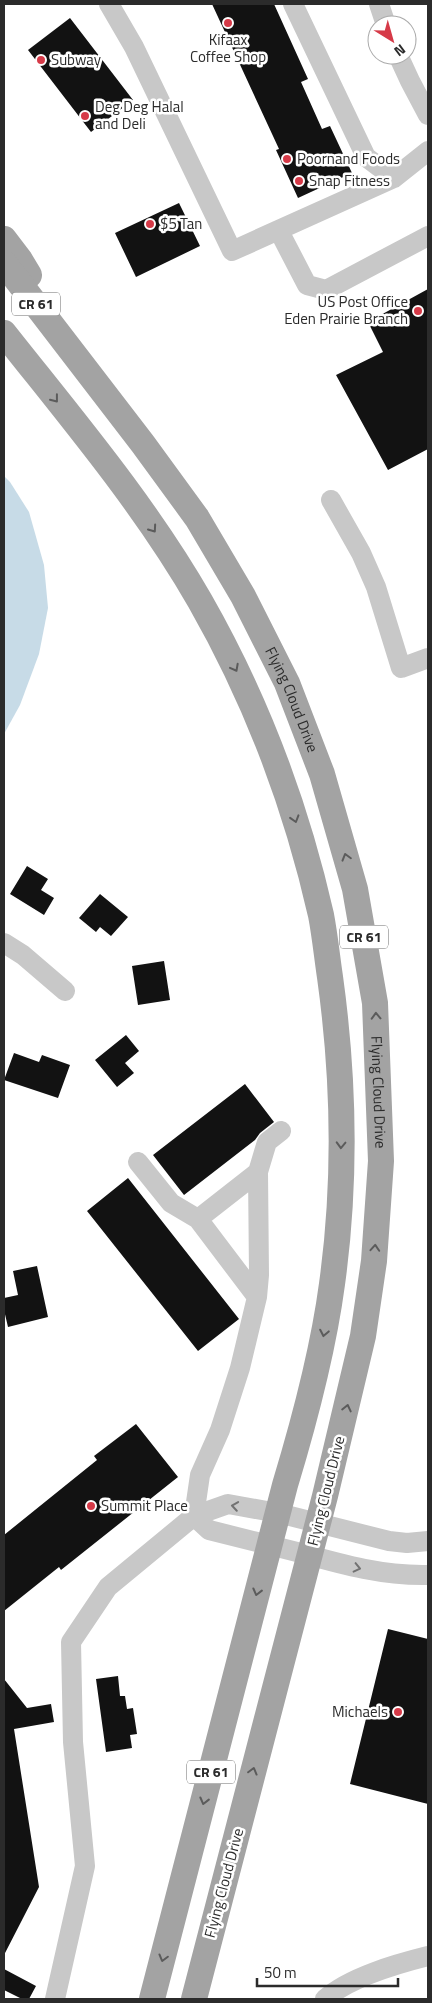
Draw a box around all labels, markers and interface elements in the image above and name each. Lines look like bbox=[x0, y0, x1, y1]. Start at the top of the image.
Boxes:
north arrow bbox=[367, 15, 417, 65]
marker: Kifaax Coffee Shop bbox=[222, 17, 234, 29]
place label: Kifaax Coffee Shop bbox=[190, 28, 266, 68]
text: N bbox=[390, 39, 410, 62]
place label: Subway bbox=[51, 48, 101, 71]
marker: Subway bbox=[35, 54, 47, 66]
place label: Deg Deg Halal and Deli bbox=[95, 95, 184, 135]
marker: Deg Deg Halal and Deli bbox=[79, 110, 91, 122]
place label: Poornand Foods bbox=[297, 147, 400, 170]
marker: Poornand Foods bbox=[281, 153, 293, 165]
place label: Snap Fitness bbox=[309, 169, 390, 192]
marker: Snap Fitness bbox=[293, 175, 305, 187]
place label: $5 Tan bbox=[160, 212, 202, 235]
marker: $5 Tan bbox=[144, 218, 156, 230]
place label: US Post Office Eden Prairie Branch bbox=[284, 290, 408, 330]
road number: CR 61 bbox=[12, 292, 60, 316]
marker: US Post Office Eden Prairie Branch bbox=[412, 305, 424, 317]
one-way arrow bbox=[50, 393, 59, 402]
one-way arrow bbox=[147, 523, 156, 532]
street label: Flying Cloud Drive bbox=[259, 643, 325, 756]
one-way arrow bbox=[229, 663, 239, 672]
one-way arrow bbox=[289, 815, 299, 823]
one-way arrow bbox=[341, 853, 351, 861]
road number: CR 61 bbox=[340, 926, 388, 949]
one-way arrow bbox=[370, 1012, 381, 1020]
street label: Flying Cloud Drive bbox=[365, 1035, 393, 1149]
one-way arrow bbox=[336, 1141, 346, 1149]
one-way arrow bbox=[369, 1244, 380, 1252]
one-way arrow bbox=[320, 1329, 330, 1337]
one-way arrow bbox=[341, 1404, 352, 1413]
street label: Flying Cloud Drive bbox=[301, 1434, 350, 1548]
place label: Summit Place bbox=[101, 1494, 188, 1517]
marker: Summit Place bbox=[85, 1500, 97, 1512]
one-way arrow bbox=[231, 1501, 240, 1511]
one-way arrow bbox=[352, 1562, 361, 1573]
one-way arrow bbox=[253, 1588, 263, 1596]
place label: Michaels bbox=[332, 1700, 388, 1723]
marker: Michaels bbox=[392, 1706, 404, 1718]
road number: CR 61 bbox=[187, 1760, 235, 1784]
one-way arrow bbox=[248, 1768, 258, 1776]
one-way arrow bbox=[199, 1796, 210, 1805]
street label: Flying Cloud Drive bbox=[198, 1826, 249, 1940]
one-way arrow bbox=[158, 1953, 169, 1962]
scale bar bbox=[257, 1956, 398, 1988]
text: 50 m bbox=[264, 1961, 297, 1984]

